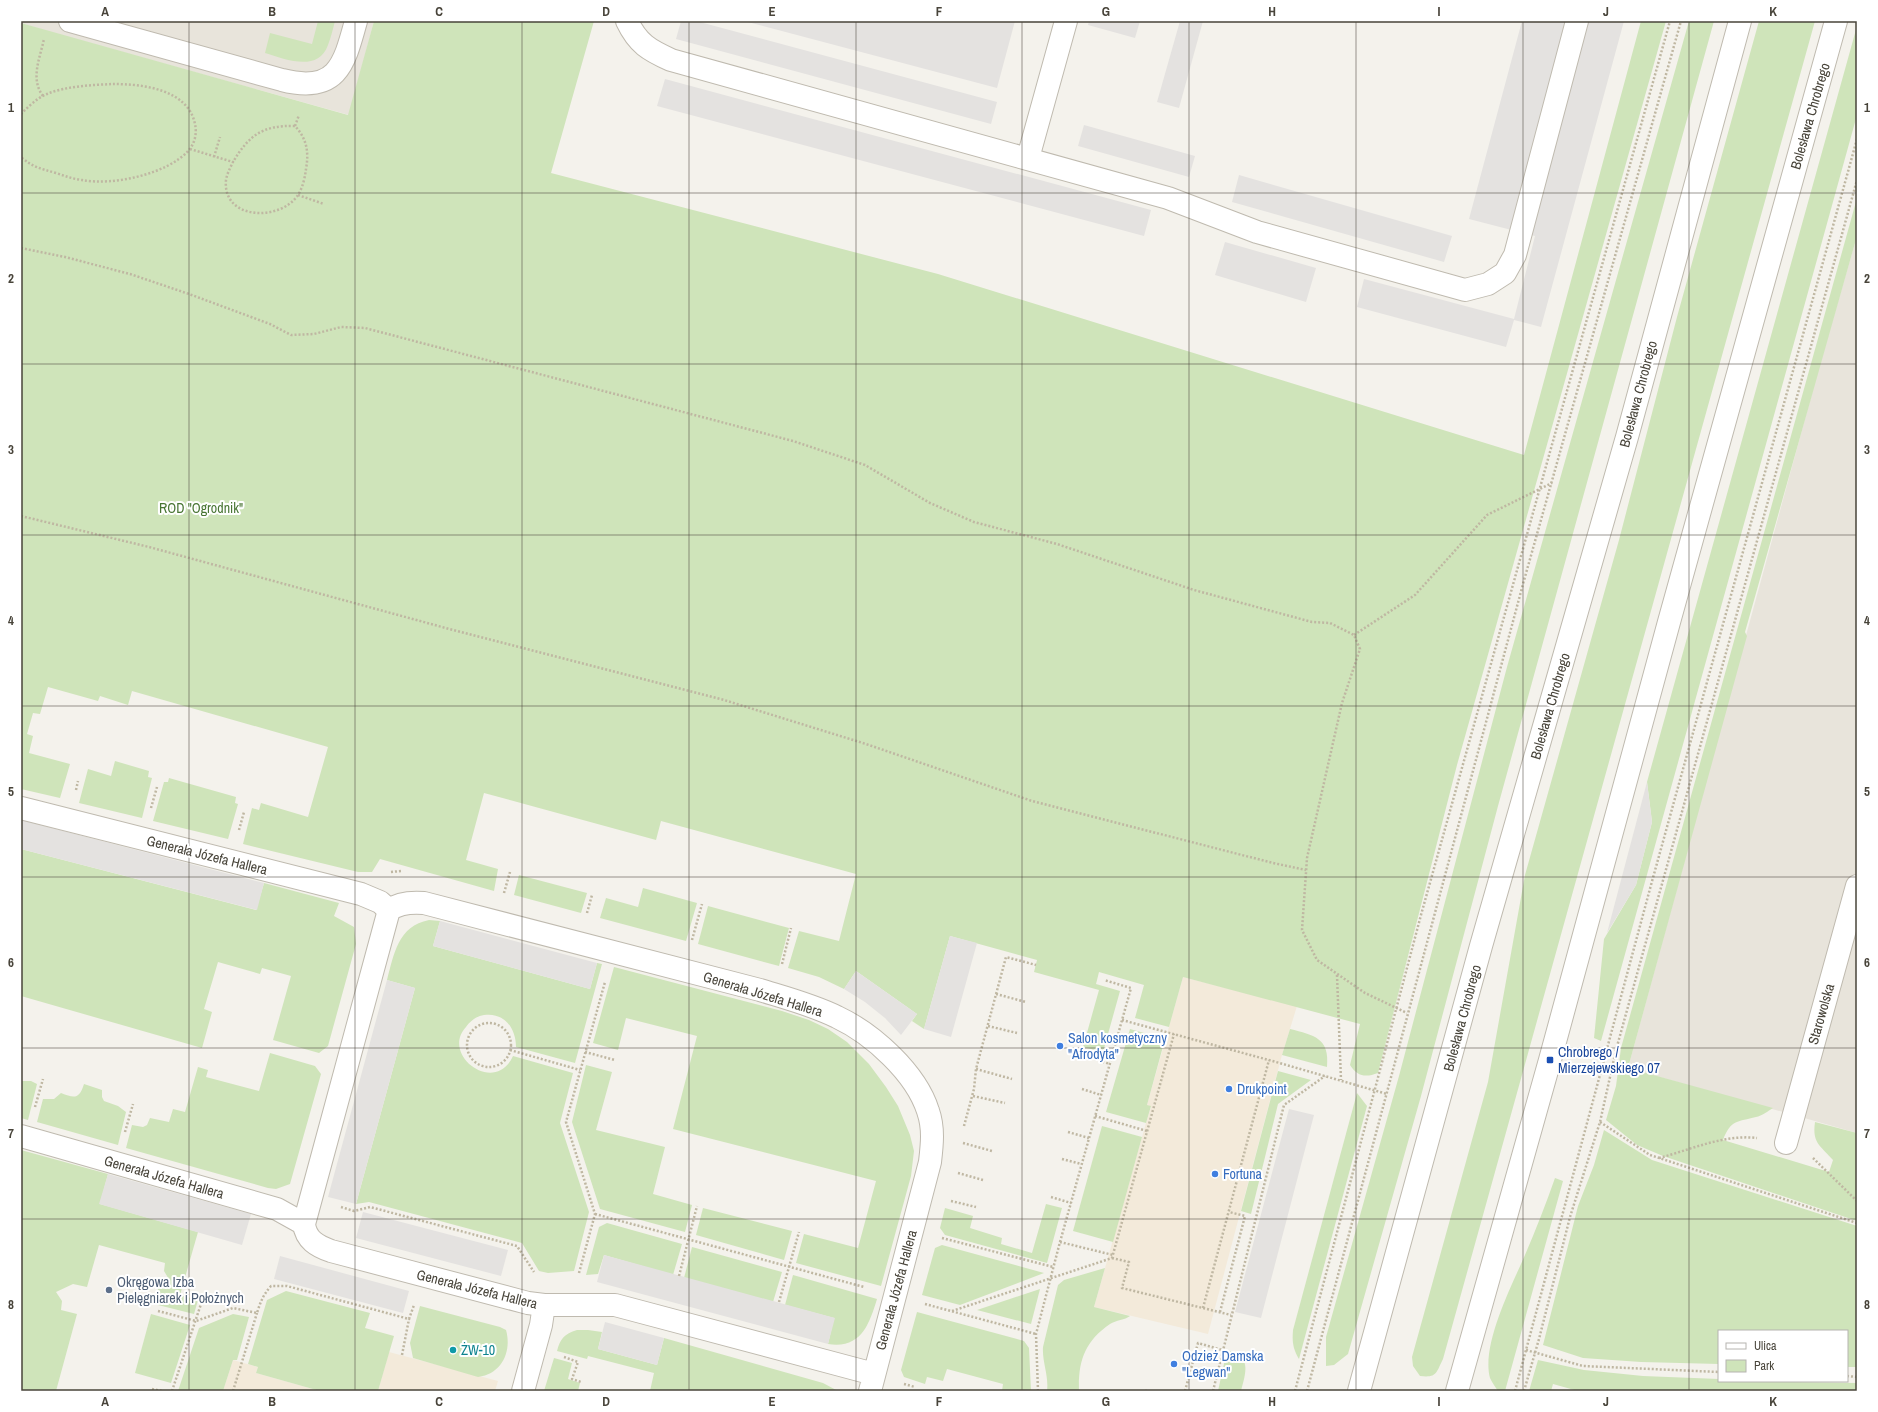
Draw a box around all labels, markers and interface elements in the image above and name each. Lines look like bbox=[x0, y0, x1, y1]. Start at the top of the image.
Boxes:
text: A bbox=[101, 3, 109, 20]
text: B bbox=[268, 3, 276, 20]
text: C bbox=[435, 3, 443, 20]
text: D bbox=[602, 3, 610, 20]
text: E bbox=[768, 3, 776, 20]
text: F bbox=[936, 3, 943, 20]
text: G bbox=[1102, 3, 1110, 20]
text: H bbox=[1268, 3, 1276, 20]
text: I bbox=[1438, 3, 1441, 20]
text: J bbox=[1603, 3, 1609, 20]
text: K bbox=[1769, 3, 1777, 20]
street label: Bolesława Chrobrego bbox=[1786, 61, 1834, 171]
text: 1 bbox=[8, 99, 14, 116]
text: 1 bbox=[1864, 99, 1870, 116]
text: 2 bbox=[8, 270, 14, 287]
text: 2 bbox=[1864, 270, 1870, 287]
street label: Bolesława Chrobrego bbox=[1615, 339, 1661, 449]
text: 3 bbox=[8, 441, 14, 458]
text: 3 bbox=[1864, 441, 1870, 458]
park label: ROD "Ogrodnik" bbox=[159, 499, 243, 517]
text: 4 bbox=[8, 612, 14, 629]
text: 4 bbox=[1864, 612, 1870, 629]
street label: Bolesława Chrobrego bbox=[1526, 651, 1574, 761]
text: 5 bbox=[8, 783, 14, 800]
text: 5 bbox=[1864, 783, 1870, 800]
street label: Generała Józefa Hallera bbox=[145, 831, 270, 879]
text: 6 bbox=[8, 954, 14, 971]
text: 6 bbox=[1864, 954, 1870, 971]
street label: Bolesława Chrobrego bbox=[1439, 963, 1485, 1073]
street label: Generała Józefa Hallera bbox=[701, 967, 825, 1021]
street label: Starowolska bbox=[1804, 981, 1838, 1047]
place label: Salon kosmetyczny "Afrodyta" bbox=[1068, 1029, 1167, 1063]
marker: Salon kosmetyczny "Afrodyta" bbox=[1055, 1041, 1065, 1051]
place label: Chrobrego / Mierzejewskiego 07 bbox=[1558, 1043, 1660, 1077]
marker: Chrobrego / Mierzejewskiego 07 bbox=[1545, 1055, 1555, 1065]
place label: Drukpoint bbox=[1237, 1080, 1287, 1098]
marker: Drukpoint bbox=[1224, 1084, 1234, 1094]
text: 7 bbox=[8, 1125, 14, 1142]
text: 7 bbox=[1864, 1125, 1870, 1142]
street label: Generała Józefa Hallera bbox=[102, 1151, 227, 1203]
place label: Fortuna bbox=[1223, 1165, 1263, 1183]
marker: Fortuna bbox=[1210, 1169, 1220, 1179]
street label: Generała Józefa Hallera bbox=[871, 1227, 921, 1352]
street label: Generała Józefa Hallera bbox=[415, 1265, 540, 1313]
place label: Okręgowa Izba Pielęgniarek i Położnych bbox=[117, 1273, 244, 1307]
marker: Okręgowa Izba Pielęgniarek i Położnych bbox=[104, 1285, 114, 1295]
text: 8 bbox=[8, 1296, 14, 1313]
text: 8 bbox=[1864, 1296, 1870, 1313]
legend bbox=[1718, 1330, 1848, 1382]
text: Ulica bbox=[1754, 1338, 1777, 1354]
place label: ŻW-10 bbox=[461, 1341, 495, 1359]
marker: ŻW-10 bbox=[448, 1345, 458, 1355]
place label: Odzież Damska "Legwan" bbox=[1182, 1347, 1264, 1381]
text: Park bbox=[1754, 1358, 1774, 1374]
marker: Odzież Damska "Legwan" bbox=[1169, 1359, 1179, 1369]
text: A bbox=[101, 1393, 109, 1410]
text: B bbox=[268, 1393, 276, 1410]
text: C bbox=[435, 1393, 443, 1410]
text: D bbox=[602, 1393, 610, 1410]
text: E bbox=[768, 1393, 776, 1410]
text: F bbox=[936, 1393, 943, 1410]
text: G bbox=[1102, 1393, 1110, 1410]
text: H bbox=[1268, 1393, 1276, 1410]
text: I bbox=[1438, 1393, 1441, 1410]
text: J bbox=[1603, 1393, 1609, 1410]
text: K bbox=[1769, 1393, 1777, 1410]

